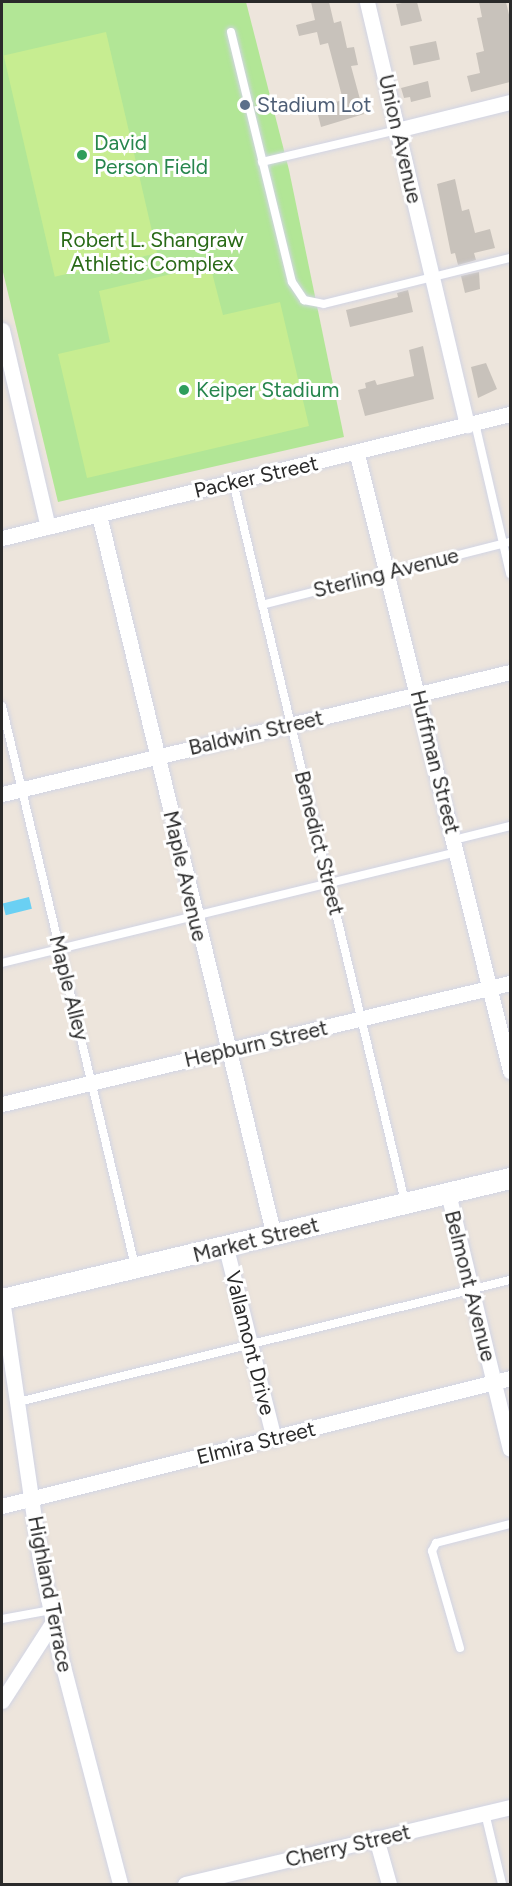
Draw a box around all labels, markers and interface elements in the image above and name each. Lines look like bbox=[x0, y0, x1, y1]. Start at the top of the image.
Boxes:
street label: Union Avenue bbox=[373, 72, 427, 206]
place label: Stadium Lot bbox=[257, 92, 371, 118]
marker: Stadium Lot bbox=[238, 98, 252, 112]
place label: David Person Field bbox=[94, 130, 208, 180]
marker: David Person Field bbox=[75, 148, 89, 162]
park label: Robert L. Shangraw Athletic Complex bbox=[60, 227, 244, 277]
place label: Keiper Stadium bbox=[196, 377, 339, 403]
marker: Keiper Stadium bbox=[177, 383, 191, 397]
street label: Packer Street bbox=[192, 450, 320, 504]
street label: Sterling Avenue bbox=[311, 543, 461, 603]
street label: Huffman Street bbox=[405, 688, 465, 836]
street label: Baldwin Street bbox=[186, 705, 326, 761]
street label: Benedict Street bbox=[289, 768, 349, 918]
street label: Maple Avenue bbox=[158, 808, 212, 944]
street label: Maple Alley bbox=[44, 933, 94, 1043]
street label: Hepburn Street bbox=[182, 1015, 330, 1073]
street label: Belmont Avenue bbox=[439, 1208, 501, 1364]
street label: Market Street bbox=[190, 1212, 322, 1268]
street label: Vallamont Drive bbox=[220, 1268, 280, 1418]
street label: Elmira Street bbox=[194, 1416, 318, 1470]
street label: Highland Terrace bbox=[22, 1514, 78, 1674]
street label: Cherry Street bbox=[283, 1819, 413, 1873]

